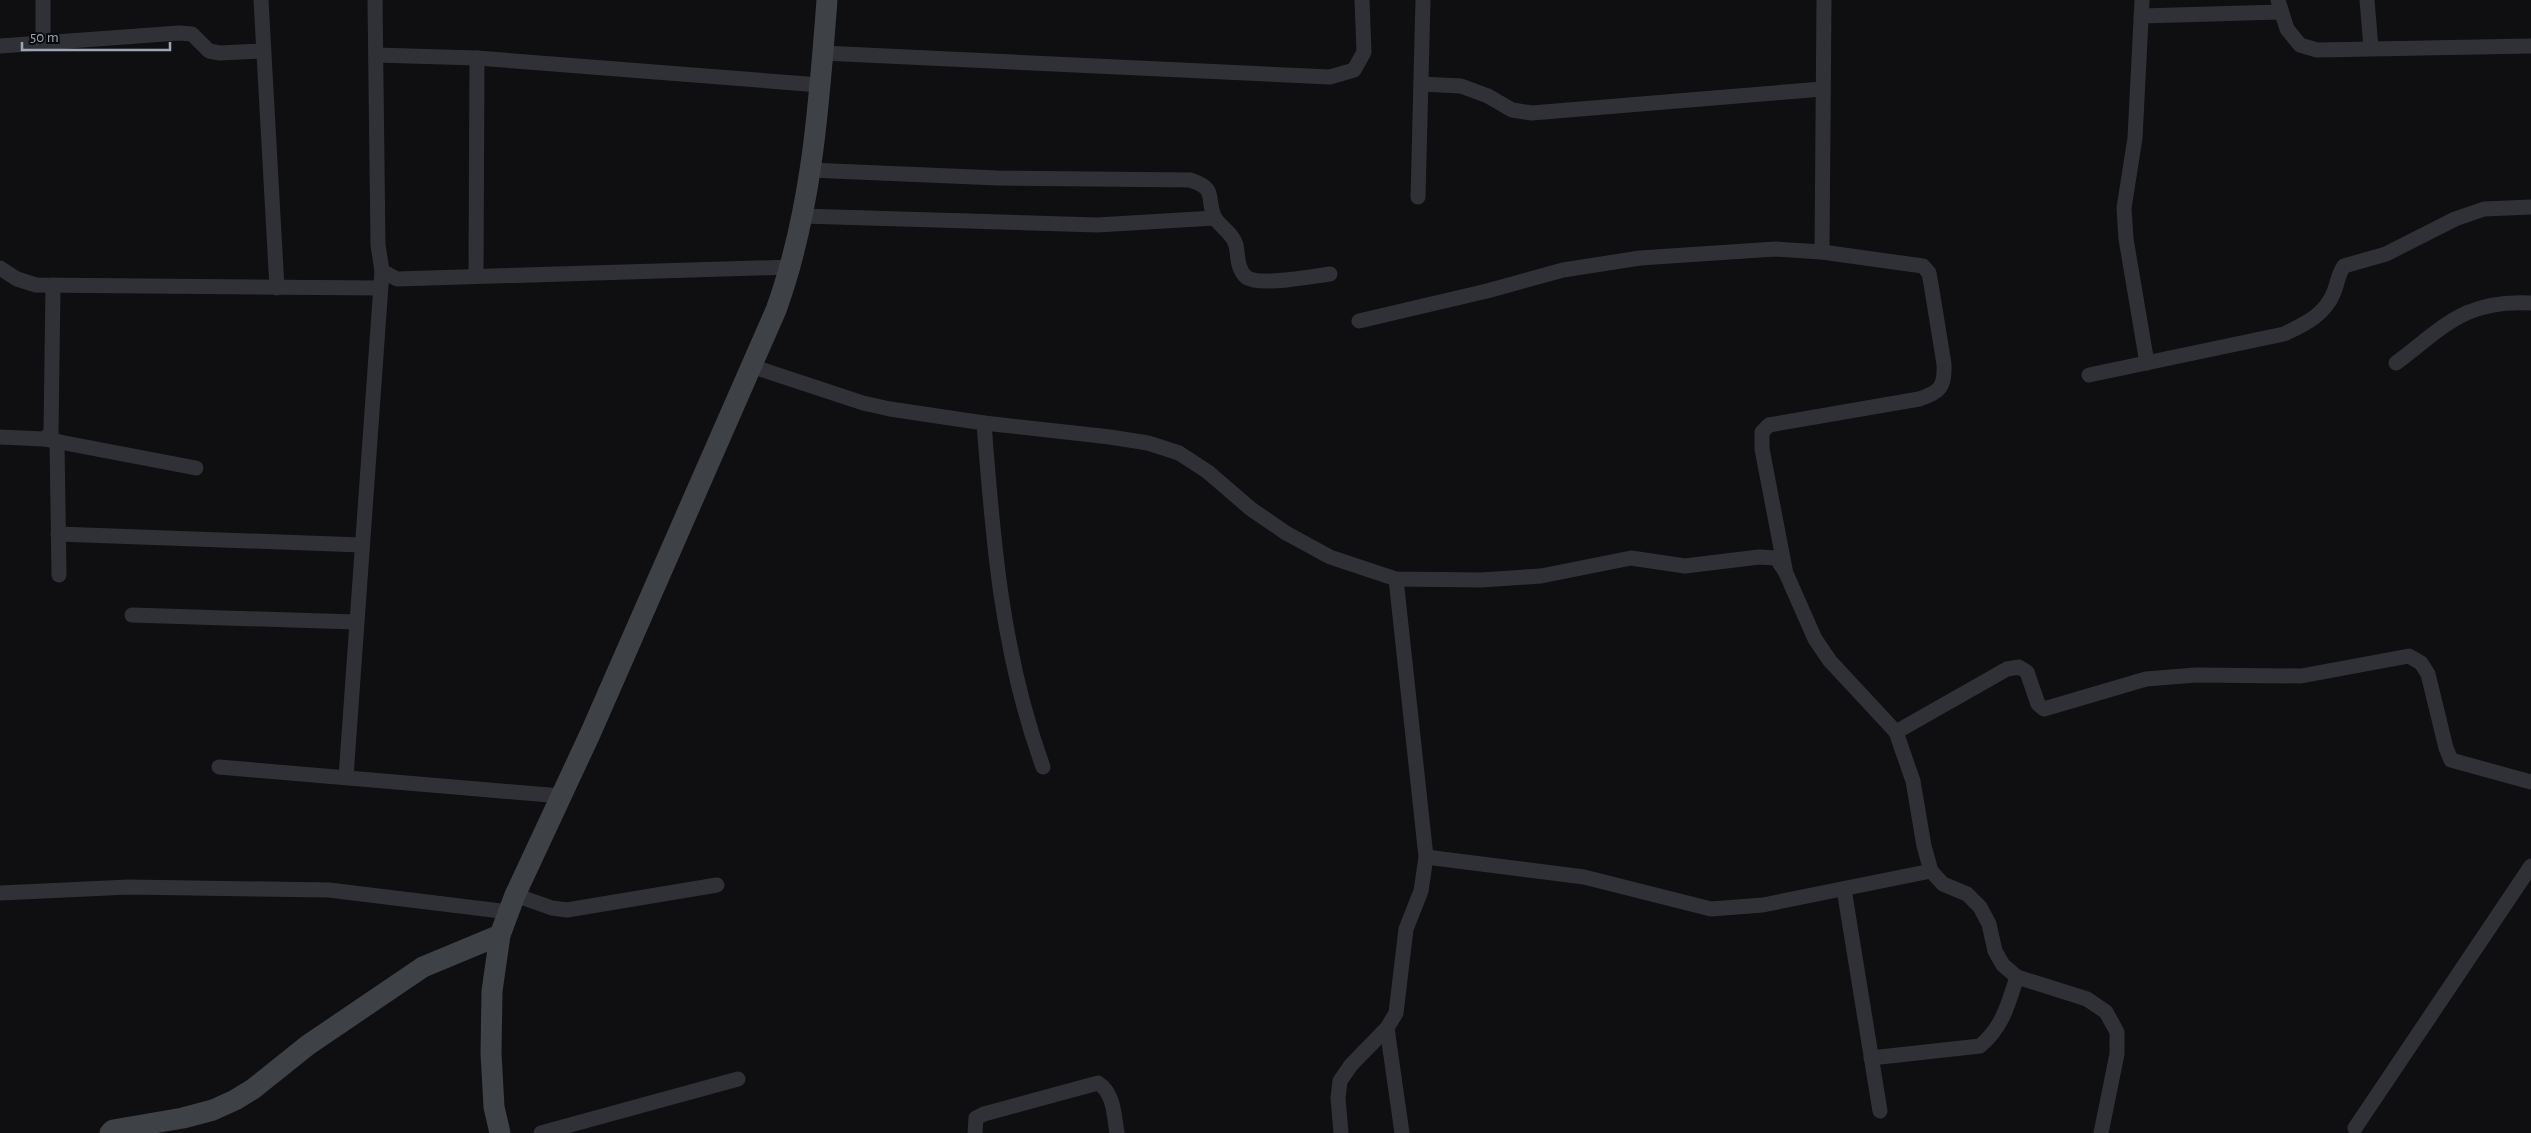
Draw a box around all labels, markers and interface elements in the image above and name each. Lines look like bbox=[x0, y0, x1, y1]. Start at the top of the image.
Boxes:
scale bar bbox=[22, 20, 170, 52]
text: 50 m bbox=[30, 30, 59, 45]

